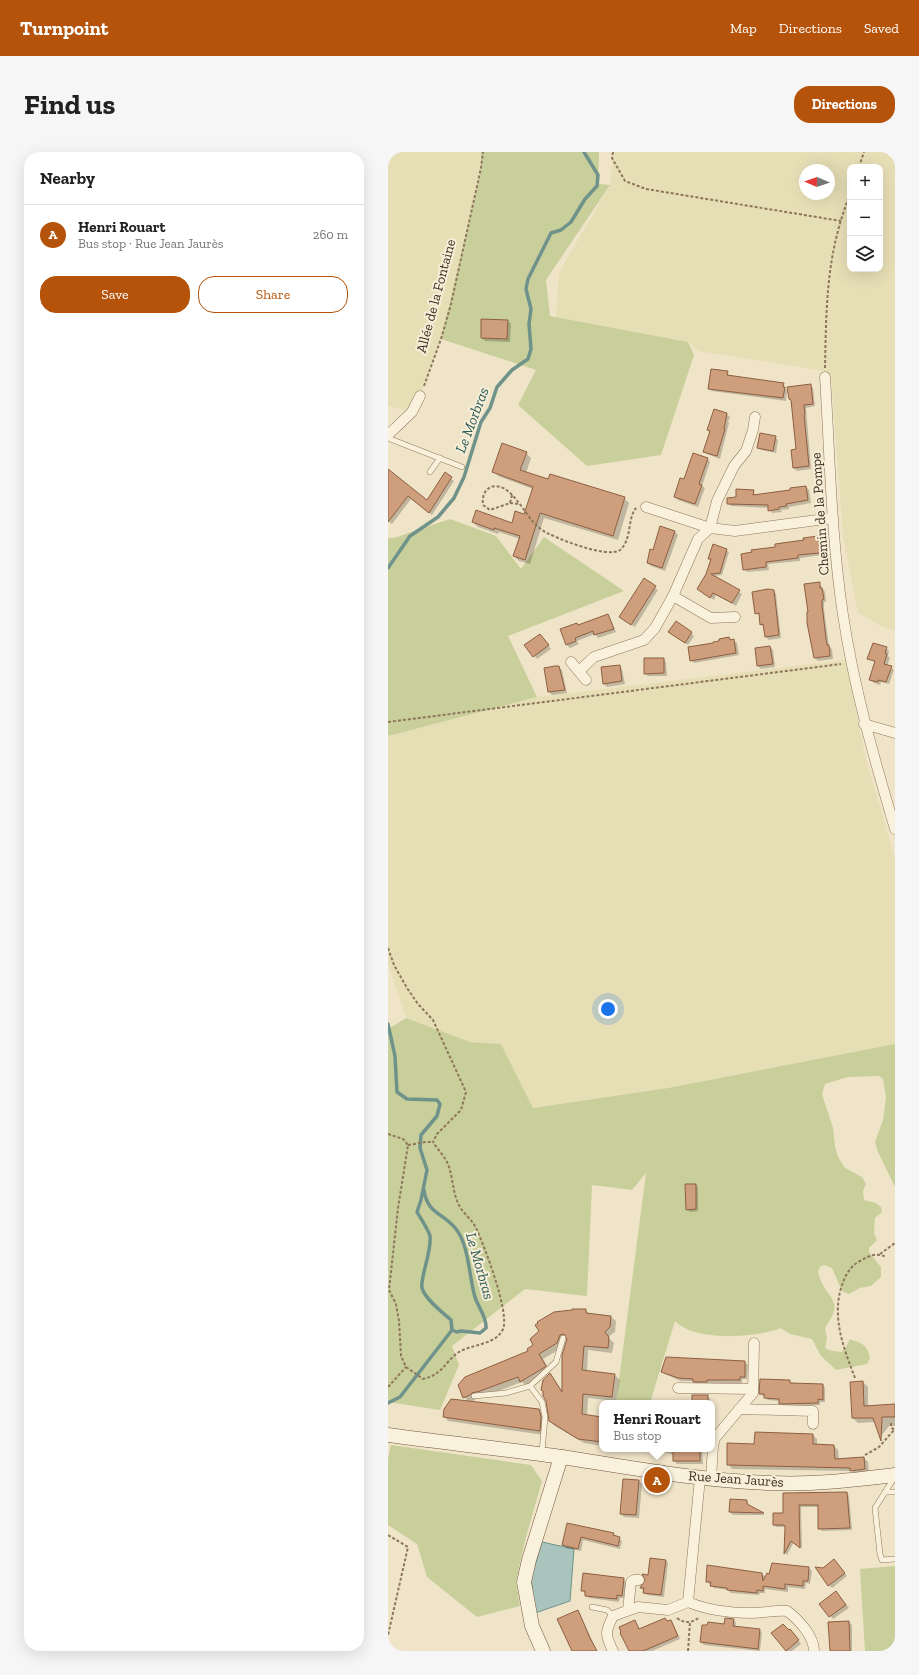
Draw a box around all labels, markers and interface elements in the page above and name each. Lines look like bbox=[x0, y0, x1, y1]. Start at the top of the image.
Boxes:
text: Turnpoint bbox=[20, 17, 108, 40]
text: Map bbox=[730, 20, 757, 37]
text: Directions bbox=[779, 20, 842, 37]
text: Saved bbox=[864, 20, 899, 37]
button: Directions bbox=[794, 86, 895, 123]
text: Find us bbox=[24, 88, 115, 121]
north arrow bbox=[799, 164, 835, 200]
map controls bbox=[847, 164, 883, 272]
button: + bbox=[847, 164, 883, 200]
text: Nearby bbox=[40, 168, 95, 188]
button: − bbox=[847, 200, 883, 236]
text: Henri Rouart bbox=[78, 218, 165, 236]
text: A bbox=[49, 227, 57, 242]
text: 260 m bbox=[313, 227, 348, 242]
text: Bus stop · Rue Jean Jaurès bbox=[78, 236, 224, 251]
button: layers bbox=[847, 236, 883, 272]
street label: Allée de la Fontaine bbox=[413, 237, 459, 355]
button: Save bbox=[40, 276, 190, 313]
button: Share bbox=[198, 276, 348, 313]
water label: Le Morbras bbox=[451, 385, 493, 455]
street label: Chemin de la Pompe bbox=[807, 452, 833, 576]
your location bbox=[598, 999, 618, 1019]
water label: Le Morbras bbox=[462, 1230, 498, 1302]
popup bbox=[599, 1400, 715, 1452]
text: Henri Rouart bbox=[613, 1410, 701, 1428]
text: Bus stop bbox=[613, 1428, 661, 1443]
pin: A bbox=[644, 1465, 670, 1495]
street label: Rue Jean Jaurès bbox=[688, 1467, 784, 1491]

